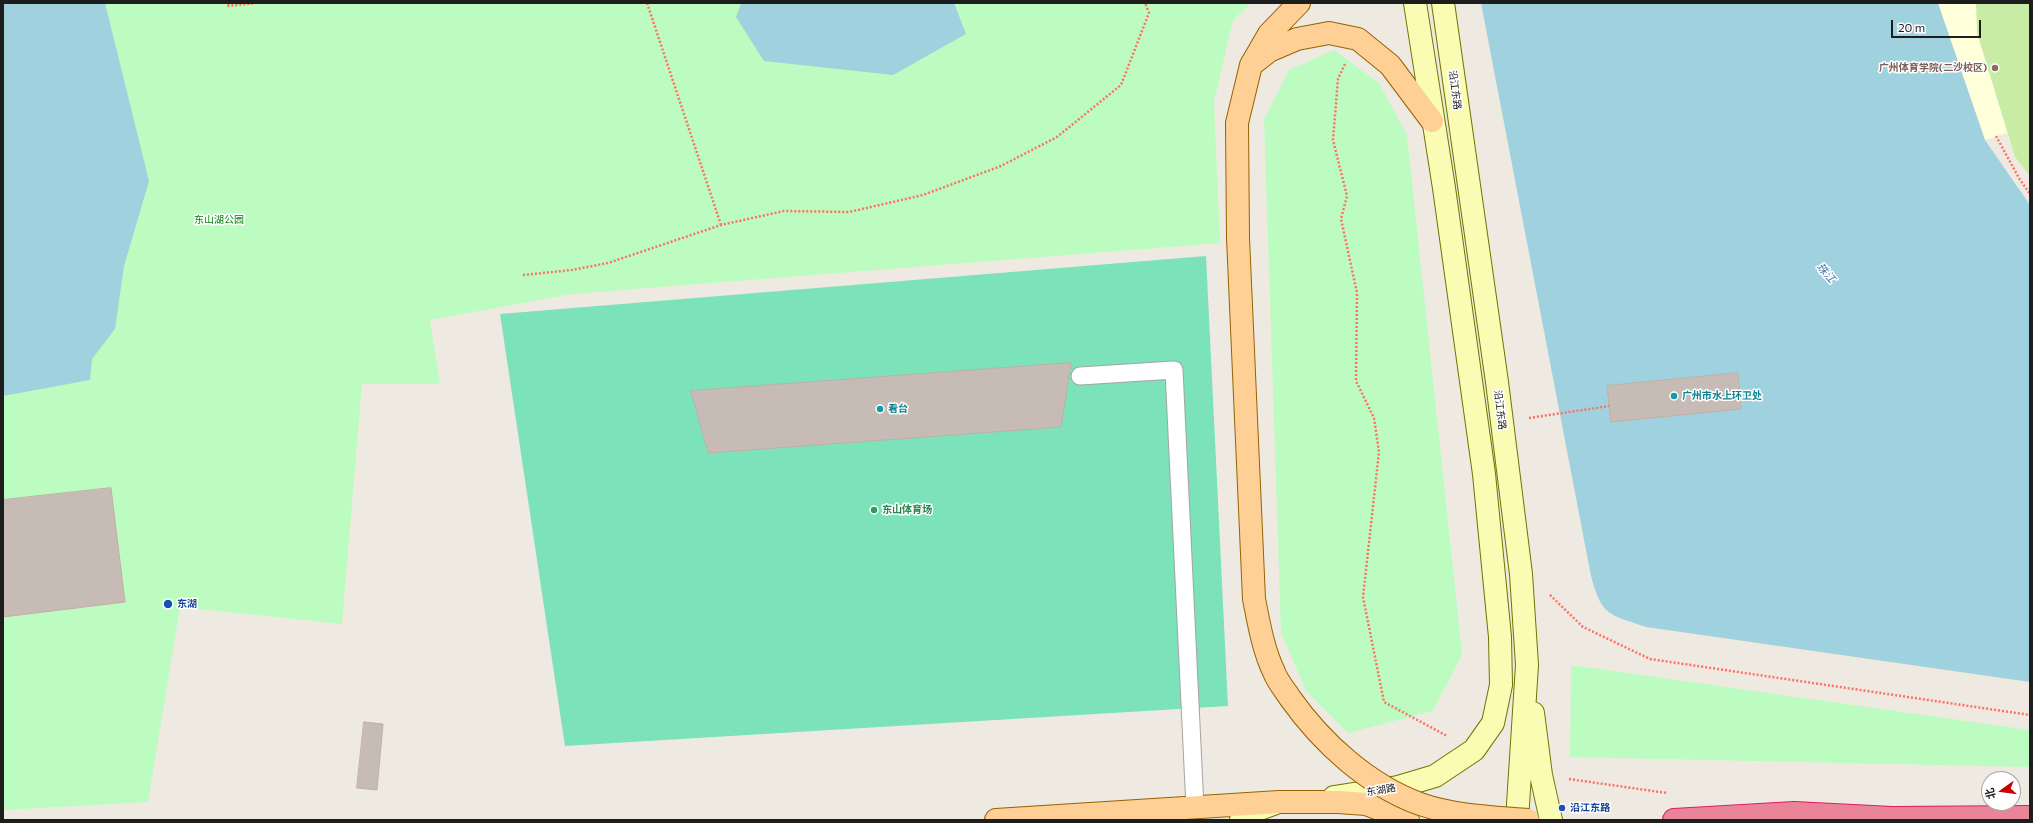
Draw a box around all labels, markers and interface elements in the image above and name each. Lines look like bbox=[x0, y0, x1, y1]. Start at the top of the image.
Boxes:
scale bar bbox=[1893, 12, 1983, 38]
text: 20 m bbox=[1898, 20, 1925, 34]
place label: 广州体育学院(二沙校区) bbox=[1879, 62, 1987, 74]
marker: 广州体育学院(二沙校区) bbox=[1990, 63, 2000, 73]
street label: 沿江东路 bbox=[1446, 69, 1464, 111]
park label: 东山湖公园 bbox=[194, 214, 244, 226]
water label: 珠江 bbox=[1814, 260, 1838, 286]
street label: 沿江东路 bbox=[1492, 389, 1508, 431]
place label: 广州市水上环卫处 bbox=[1682, 390, 1762, 402]
marker: 广州市水上环卫处 bbox=[1669, 391, 1679, 401]
place label: 看台 bbox=[888, 403, 908, 415]
marker: 看台 bbox=[875, 404, 885, 414]
place label: 东山体育场 bbox=[882, 504, 932, 516]
marker: 东山体育场 bbox=[869, 505, 879, 515]
marker: 东湖 bbox=[162, 598, 174, 610]
place label: 东湖 bbox=[177, 598, 197, 610]
north arrow bbox=[1981, 771, 2021, 811]
street label: 东湖路 bbox=[1365, 781, 1397, 799]
text: 北 bbox=[1982, 787, 1997, 801]
place label: 沿江东路 bbox=[1570, 802, 1610, 814]
marker: 沿江东路 bbox=[1557, 803, 1567, 813]

